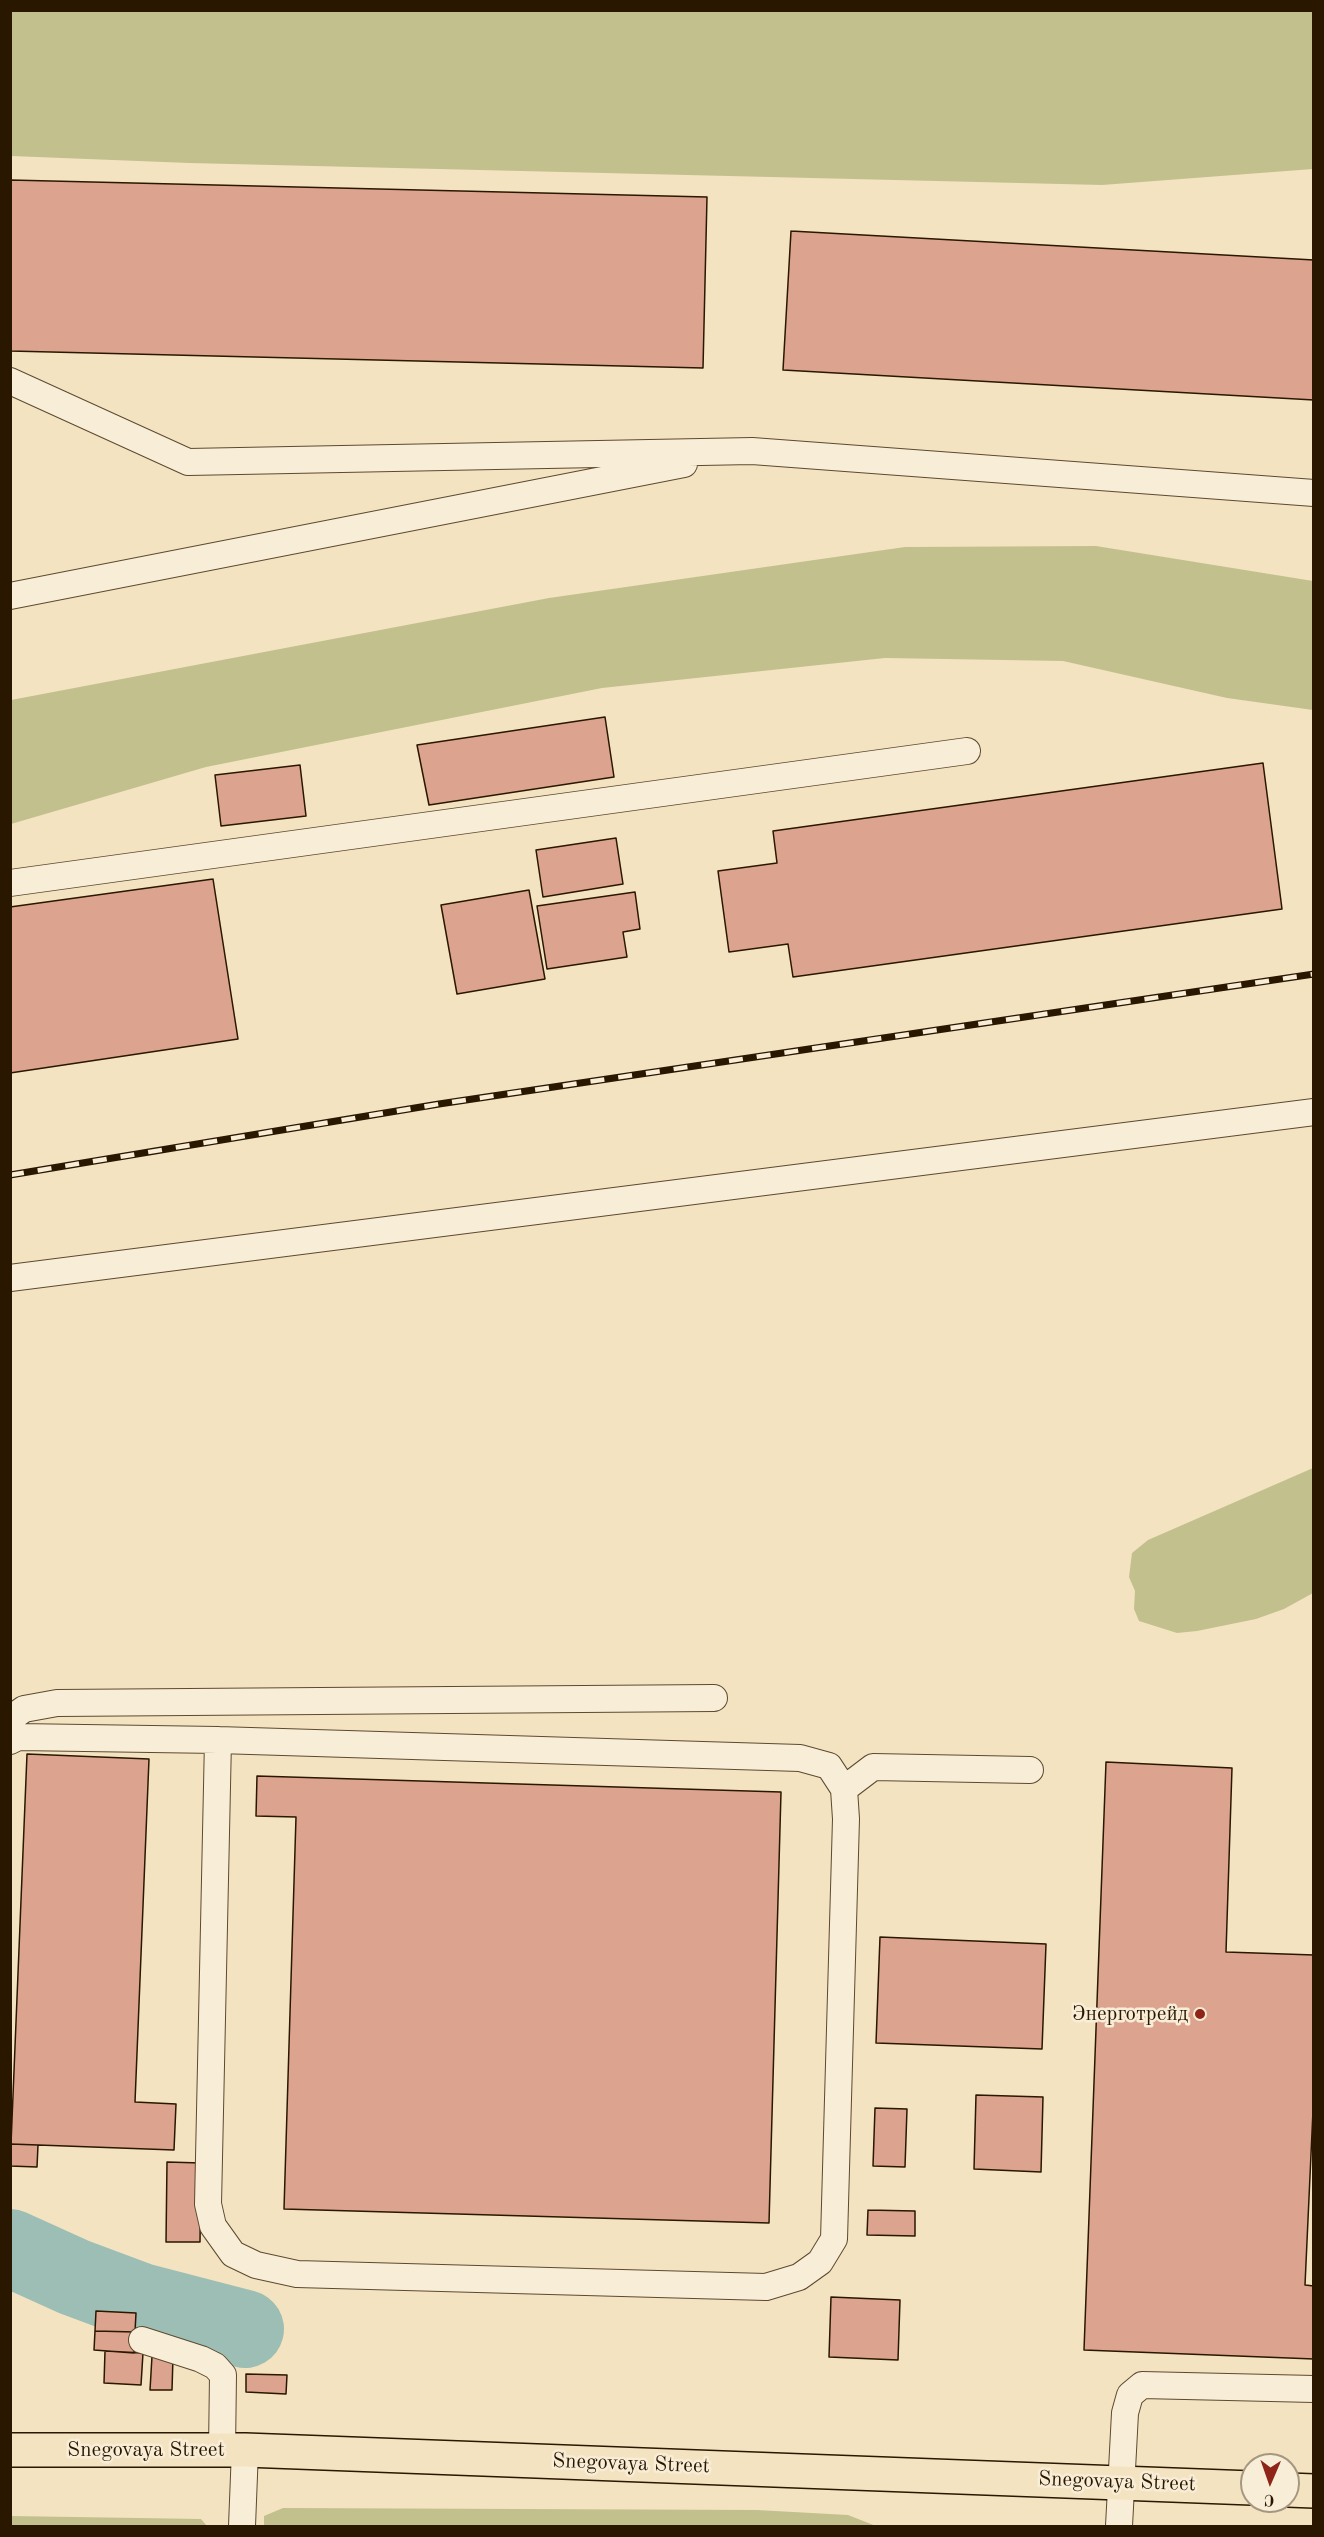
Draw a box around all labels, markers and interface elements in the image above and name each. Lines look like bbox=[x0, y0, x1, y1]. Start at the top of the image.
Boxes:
place label: Энерготрейд bbox=[1072, 2001, 1188, 2027]
marker: Энерготрейд bbox=[1193, 2007, 1207, 2021]
street label: Snegovaya Street bbox=[67, 2437, 225, 2463]
street label: Snegovaya Street bbox=[552, 2449, 710, 2479]
north arrow bbox=[1240, 2453, 1300, 2513]
street label: Snegovaya Street bbox=[1038, 2467, 1196, 2497]
text: С bbox=[1264, 2491, 1275, 2507]

